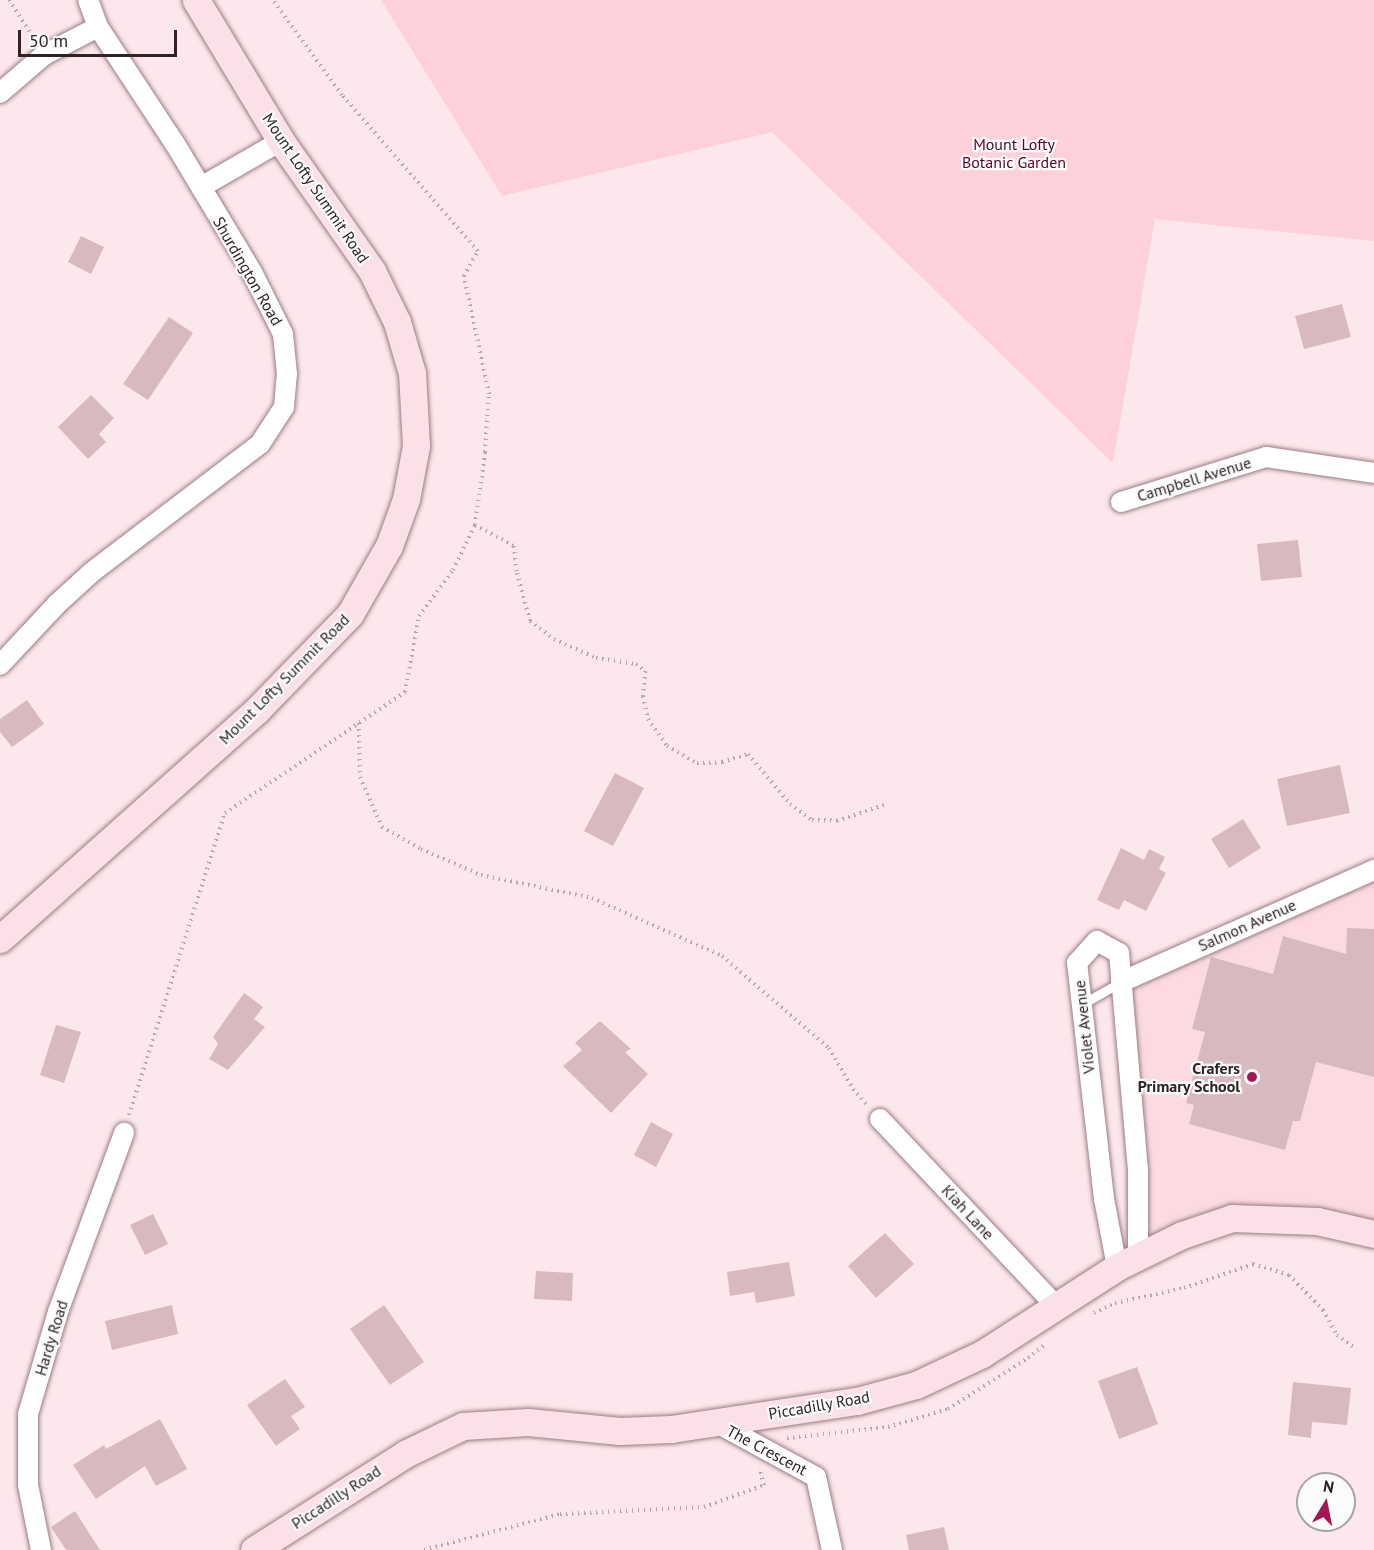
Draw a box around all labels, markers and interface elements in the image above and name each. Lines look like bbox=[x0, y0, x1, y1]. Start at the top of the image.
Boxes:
scale bar bbox=[21, 18, 180, 56]
text: 50 m bbox=[29, 29, 68, 52]
street label: Mount Lofty Summit Road bbox=[259, 109, 373, 267]
park label: Mount Lofty Botanic Garden bbox=[962, 134, 1066, 172]
street label: Shurdington Road bbox=[209, 213, 287, 329]
street label: Campbell Avenue bbox=[1134, 452, 1254, 506]
street label: Mount Lofty Summit Road bbox=[215, 610, 353, 748]
street label: Salmon Avenue bbox=[1195, 895, 1299, 955]
street label: Violet Avenue bbox=[1070, 979, 1098, 1075]
place label: Crafers Primary School bbox=[1137, 1058, 1240, 1096]
marker: Crafers Primary School bbox=[1245, 1070, 1259, 1084]
street label: Kiah Lane bbox=[938, 1181, 998, 1243]
street label: Hardy Road bbox=[30, 1298, 72, 1378]
street label: Piccadilly Road bbox=[767, 1387, 871, 1423]
street label: The Crescent bbox=[723, 1421, 811, 1479]
street label: Piccadilly Road bbox=[288, 1461, 384, 1533]
north arrow bbox=[1296, 1472, 1356, 1532]
text: N bbox=[1322, 1475, 1336, 1497]

